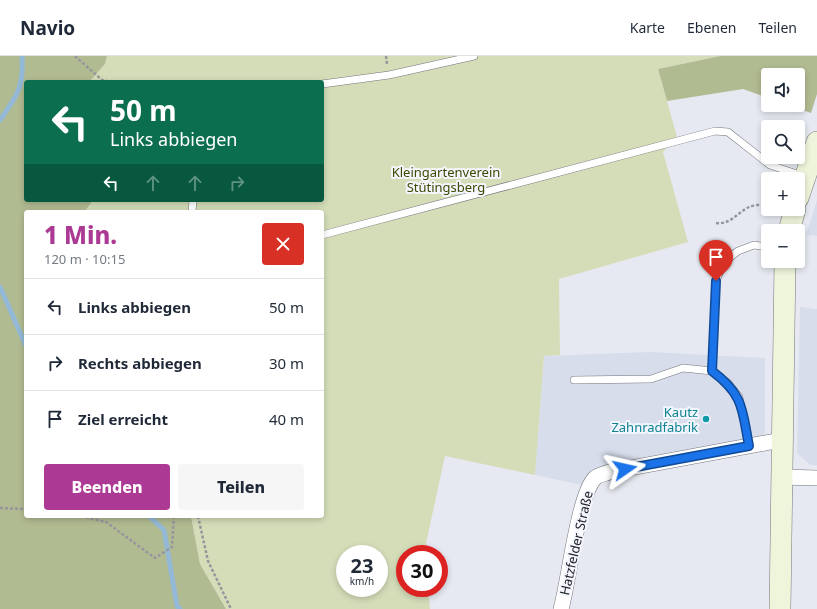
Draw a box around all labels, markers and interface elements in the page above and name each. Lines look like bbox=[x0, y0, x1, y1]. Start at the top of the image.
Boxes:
text: Navio bbox=[20, 15, 75, 41]
text: Karte bbox=[630, 18, 665, 37]
text: Ebenen bbox=[687, 18, 737, 37]
text: Teilen bbox=[759, 18, 797, 37]
map controls bbox=[761, 68, 805, 268]
button: sound bbox=[761, 68, 805, 112]
text: 50 m bbox=[110, 91, 177, 129]
icon: left bbox=[44, 96, 96, 148]
button: search bbox=[761, 120, 805, 164]
text: Links abbiegen bbox=[110, 127, 238, 151]
park label: Kleingartenverein Stütingsberg bbox=[392, 163, 500, 196]
icon: left bbox=[100, 172, 122, 194]
icon: ahead bbox=[142, 172, 164, 194]
icon: ahead bbox=[184, 172, 206, 194]
icon: right bbox=[226, 172, 248, 194]
button: + bbox=[761, 172, 805, 216]
text: 1 Min. bbox=[44, 218, 117, 251]
button: close bbox=[262, 223, 304, 265]
button: − bbox=[761, 224, 805, 268]
pin bbox=[699, 240, 733, 281]
icon: arrive bbox=[705, 246, 727, 268]
text: 120 m · 10:15 bbox=[44, 250, 125, 268]
icon: left bbox=[44, 296, 66, 318]
text: Links abbiegen bbox=[78, 297, 191, 317]
text: 50 m bbox=[269, 297, 304, 317]
icon: right bbox=[44, 352, 66, 374]
text: Rechts abbiegen bbox=[78, 353, 202, 373]
text: 30 m bbox=[269, 353, 304, 373]
place label: Kautz Zahnradfabrik bbox=[611, 403, 698, 436]
icon: arrive bbox=[44, 408, 66, 430]
text: Ziel erreicht bbox=[78, 409, 168, 429]
text: 40 m bbox=[269, 409, 304, 429]
marker: Kautz Zahnradfabrik bbox=[701, 414, 711, 424]
position arrow bbox=[604, 448, 646, 490]
button: Beenden bbox=[44, 464, 170, 510]
button: Teilen bbox=[178, 464, 304, 510]
street label: Hatzfelder Straße bbox=[555, 489, 597, 597]
speed limit sign: 30 bbox=[396, 545, 448, 597]
text: 23 bbox=[351, 552, 373, 579]
text: km/h bbox=[350, 574, 374, 588]

